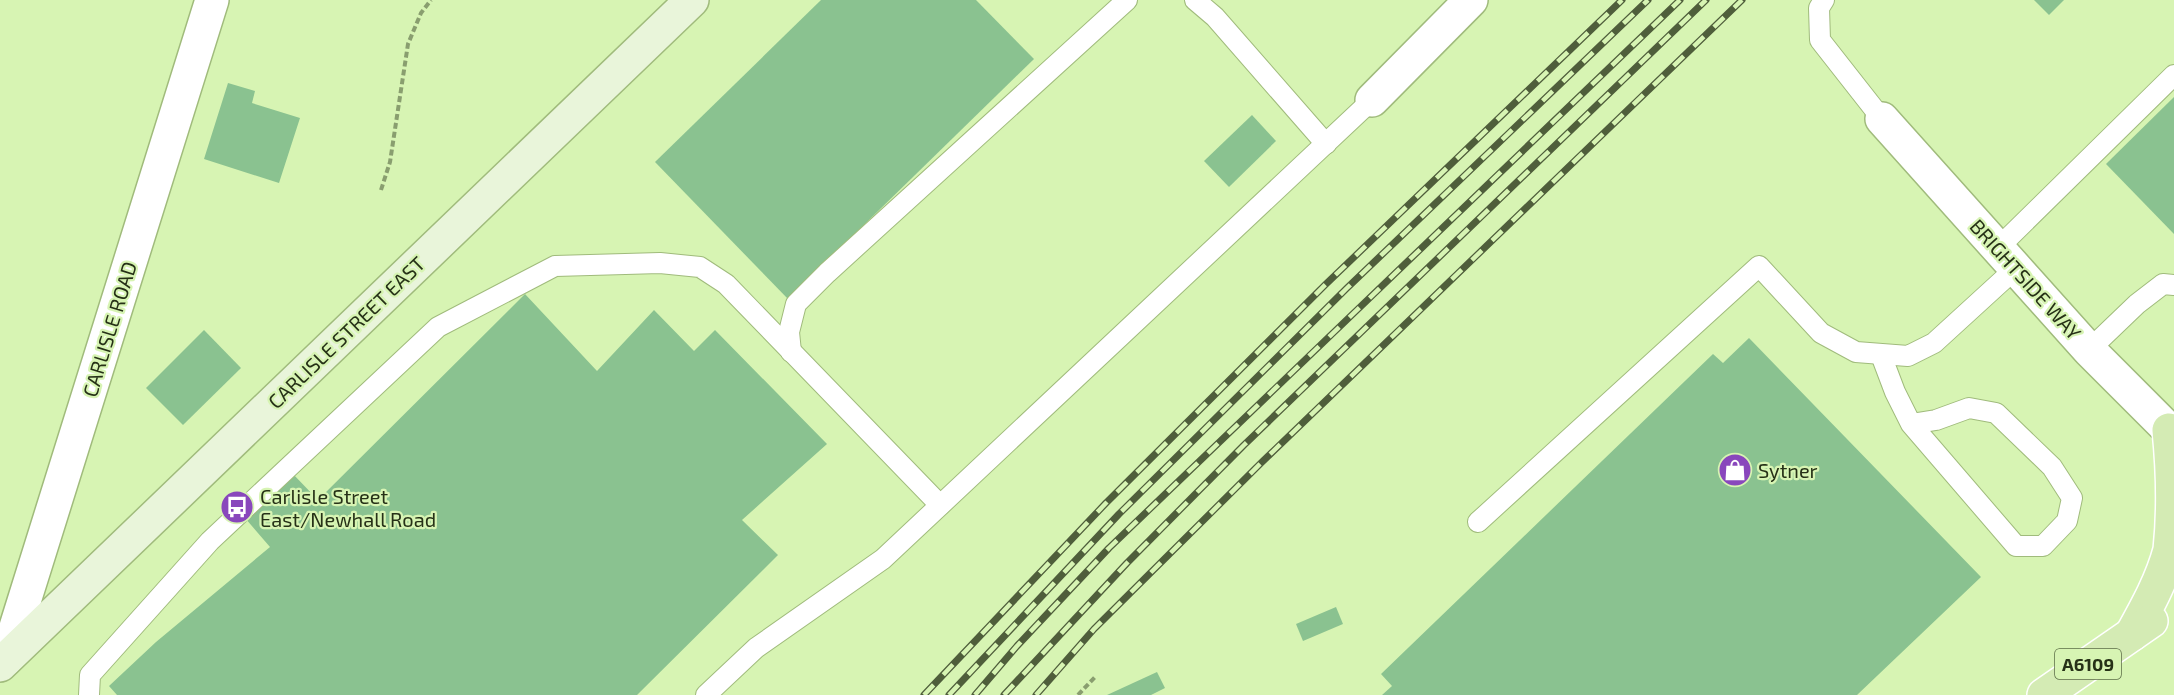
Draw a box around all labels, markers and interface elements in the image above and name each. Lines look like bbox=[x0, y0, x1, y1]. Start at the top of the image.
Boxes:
street label: BRIGHTSIDE WAY bbox=[1966, 214, 2087, 345]
street label: CARLISLE STREET EAST bbox=[263, 251, 430, 413]
street label: CARLISLE ROAD bbox=[77, 258, 141, 400]
shop icon: Sytner bbox=[1717, 452, 1753, 488]
place label: Sytner bbox=[1758, 458, 1818, 482]
place label: Carlisle Street East/Newhall Road bbox=[260, 484, 436, 531]
bus stop icon: Carlisle Street East/Newhall Road bbox=[219, 489, 255, 525]
road number: A6109 bbox=[2055, 649, 2121, 679]

